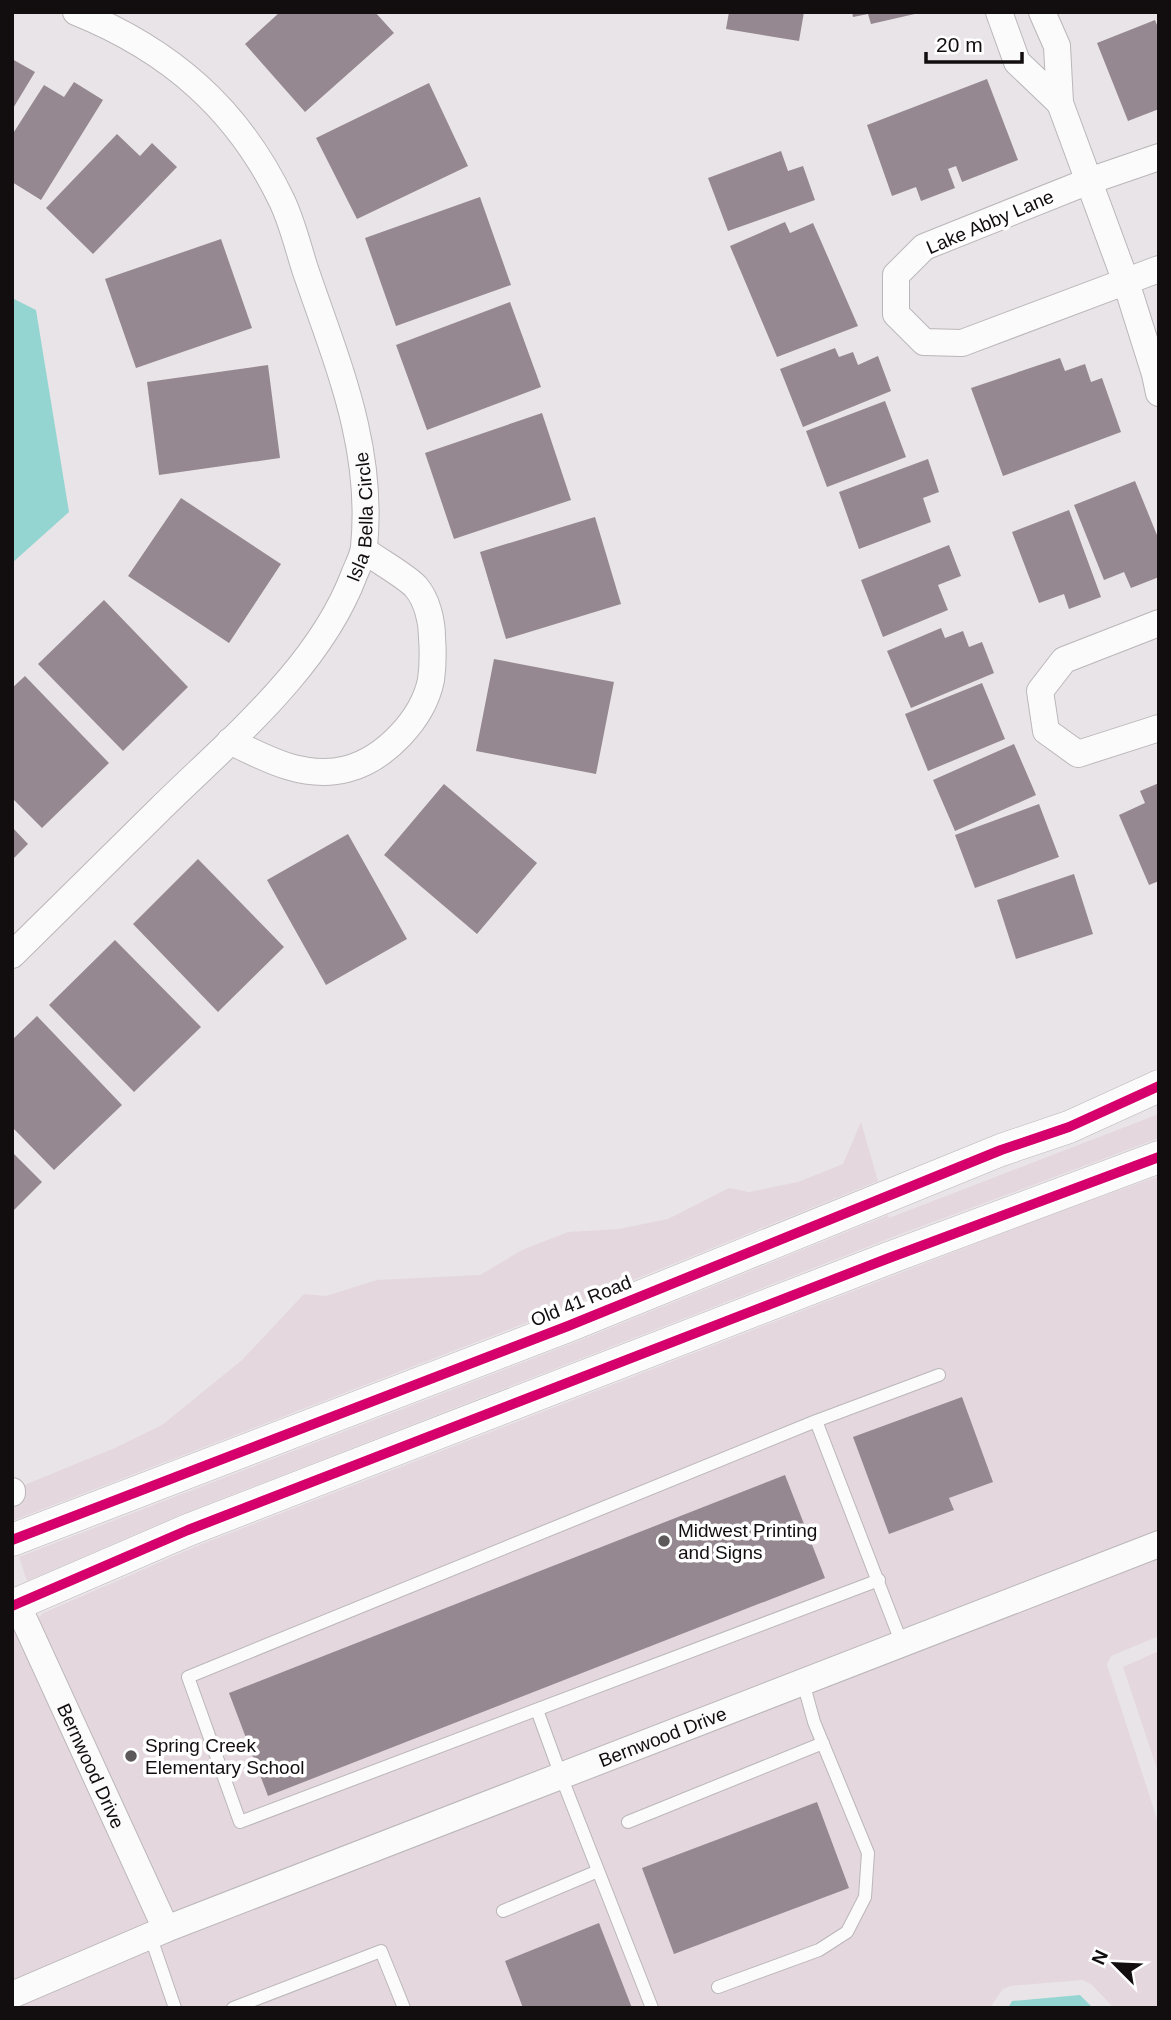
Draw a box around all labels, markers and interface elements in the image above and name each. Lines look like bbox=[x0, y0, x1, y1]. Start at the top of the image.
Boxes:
scale bar bbox=[926, 21, 1022, 65]
text: 20 m bbox=[936, 33, 983, 56]
street label: Lake Abby Lane bbox=[923, 186, 1057, 258]
street label: Isla Bella Circle bbox=[342, 450, 376, 584]
street label: Old 41 Road bbox=[528, 1271, 634, 1331]
place label: Midwest Printing and Signs bbox=[678, 1520, 817, 1563]
marker: Midwest Printing and Signs bbox=[656, 1533, 672, 1549]
street label: Bernwood Drive bbox=[53, 1700, 129, 1832]
street label: Bernwood Drive bbox=[596, 1702, 729, 1771]
place label: Spring Creek Elementary School bbox=[145, 1735, 304, 1778]
marker: Spring Creek Elementary School bbox=[123, 1748, 139, 1764]
north arrow bbox=[1080, 1929, 1150, 1999]
text: N bbox=[1088, 1947, 1112, 1968]

